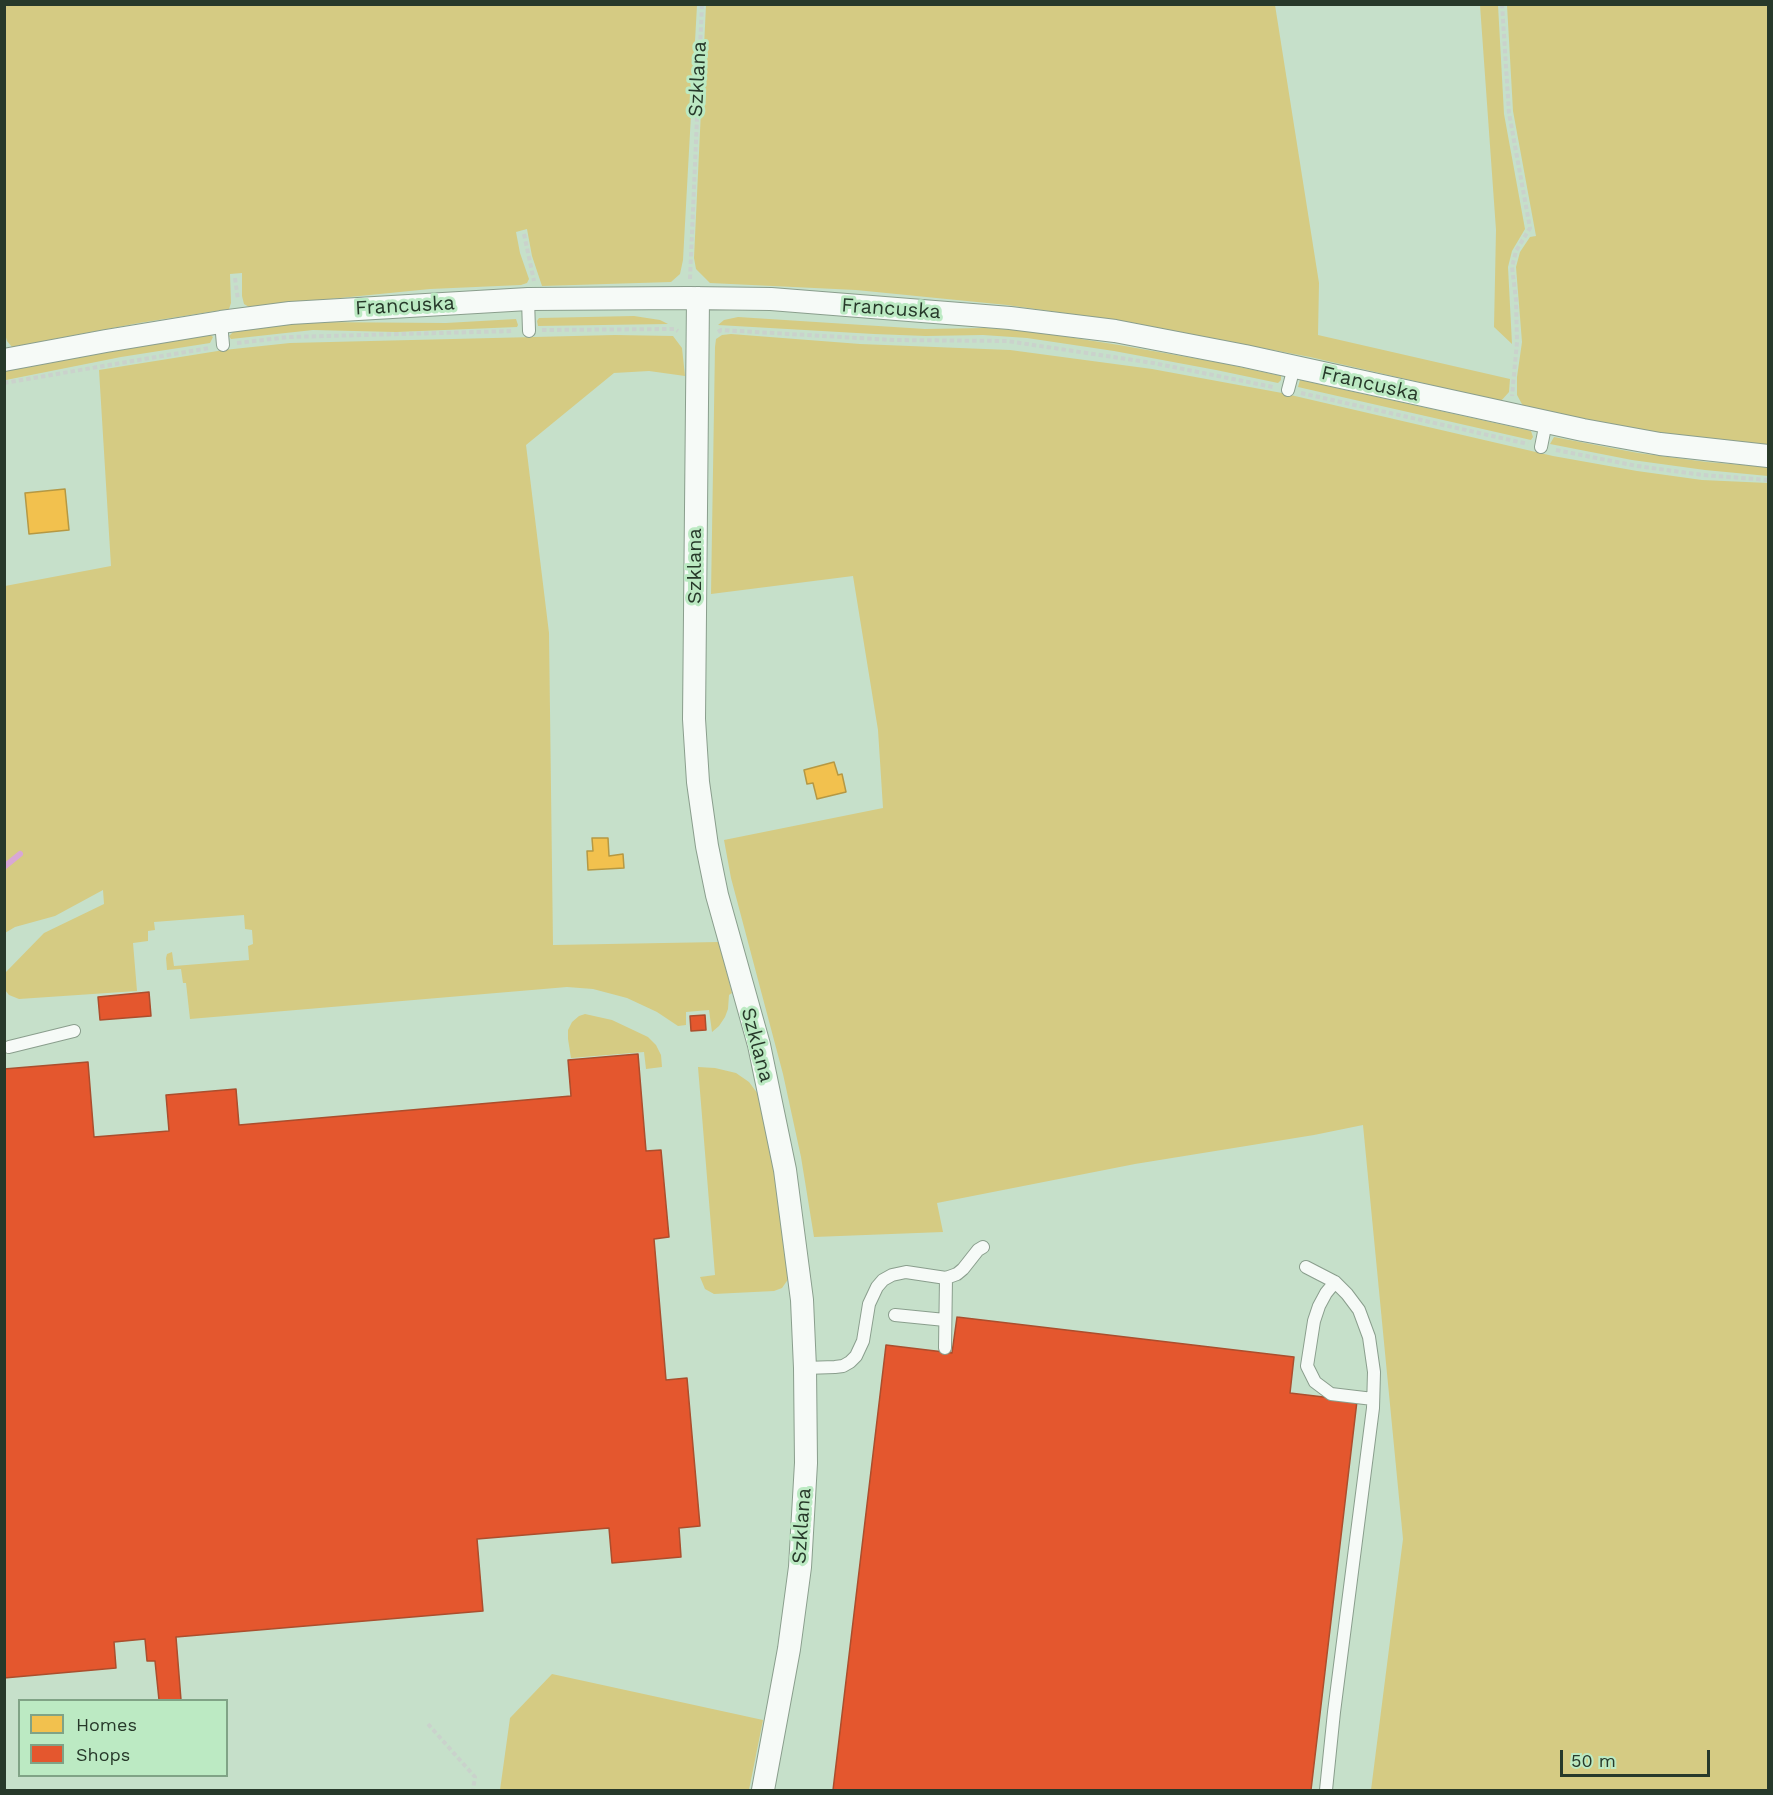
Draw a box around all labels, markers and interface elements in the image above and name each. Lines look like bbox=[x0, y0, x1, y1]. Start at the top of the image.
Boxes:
street label: Szklana bbox=[684, 40, 712, 118]
street label: Francuska bbox=[355, 291, 455, 321]
street label: Francuska bbox=[841, 294, 941, 324]
street label: Francuska bbox=[1319, 361, 1421, 407]
street label: Szklana bbox=[683, 528, 707, 604]
street label: Szklana bbox=[736, 1005, 778, 1085]
street label: Szklana bbox=[787, 1487, 817, 1565]
legend bbox=[18, 1699, 228, 1777]
text: Homes bbox=[76, 1714, 137, 1735]
scale bar bbox=[1563, 1738, 1713, 1776]
text: Shops bbox=[76, 1744, 130, 1765]
text: 50 m bbox=[1571, 1750, 1616, 1771]

